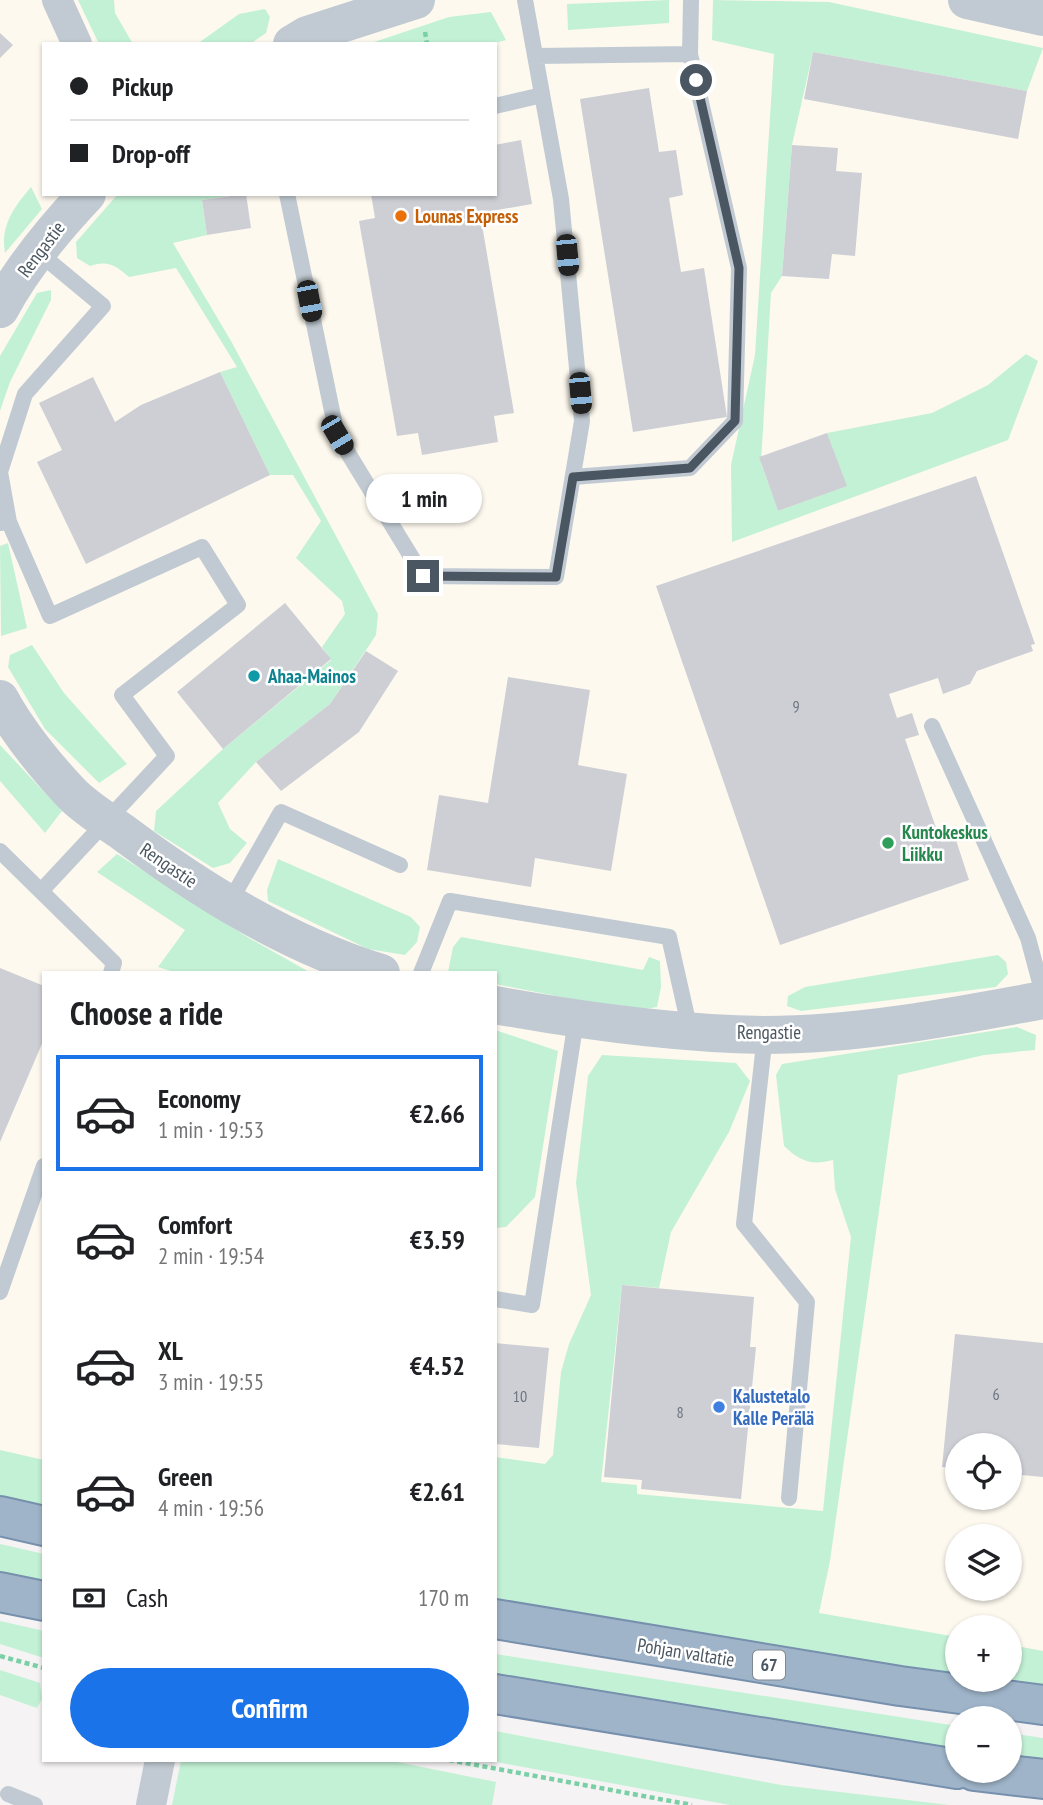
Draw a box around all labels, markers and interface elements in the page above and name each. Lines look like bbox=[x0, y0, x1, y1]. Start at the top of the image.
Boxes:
route start bbox=[680, 64, 712, 96]
text: Pickup bbox=[112, 70, 173, 103]
text: Drop-off bbox=[112, 137, 190, 170]
place label: Lounas Express bbox=[415, 204, 519, 228]
marker: Lounas Express bbox=[393, 208, 409, 224]
street label: Rengastie bbox=[12, 216, 70, 282]
car bbox=[555, 233, 580, 277]
car bbox=[295, 278, 324, 324]
car bbox=[568, 371, 593, 415]
car bbox=[318, 412, 357, 458]
callout: 1 min bbox=[365, 475, 481, 524]
text: 1 min bbox=[401, 484, 447, 513]
route end bbox=[407, 560, 439, 592]
place label: Ahaa-Mainos bbox=[267, 664, 356, 688]
marker: Ahaa-Mainos bbox=[246, 668, 262, 684]
house number: 9 bbox=[792, 696, 800, 716]
place label: Kuntokeskus Liikku bbox=[902, 820, 988, 866]
marker: Kuntokeskus Liikku bbox=[880, 835, 896, 851]
street label: Rengastie bbox=[136, 837, 202, 893]
text: Choose a ride bbox=[70, 992, 223, 1034]
street label: Rengastie bbox=[737, 1020, 801, 1044]
icon: car bbox=[74, 1082, 137, 1145]
text: Economy bbox=[158, 1082, 240, 1115]
text: €2.66 bbox=[410, 1097, 465, 1130]
text: 1 min · 19:53 bbox=[158, 1115, 264, 1144]
icon: car bbox=[74, 1208, 137, 1271]
text: Comfort bbox=[158, 1208, 232, 1241]
text: €3.59 bbox=[410, 1223, 465, 1256]
text: 2 min · 19:54 bbox=[158, 1241, 264, 1270]
icon: car bbox=[74, 1334, 137, 1397]
text: XL bbox=[158, 1334, 183, 1367]
text: €4.52 bbox=[410, 1349, 465, 1382]
text: 3 min · 19:55 bbox=[158, 1367, 264, 1396]
place label: Kalustetalo Kalle Perälä bbox=[733, 1384, 814, 1430]
house number: 6 bbox=[992, 1384, 1000, 1404]
house number: 10 bbox=[513, 1386, 527, 1406]
marker: Kalustetalo Kalle Perälä bbox=[711, 1399, 727, 1415]
house number: 8 bbox=[676, 1402, 684, 1422]
map controls bbox=[945, 1433, 1022, 1783]
button: locate bbox=[945, 1433, 1022, 1510]
icon: car bbox=[74, 1460, 137, 1523]
text: Green bbox=[158, 1460, 213, 1493]
text: €2.61 bbox=[410, 1475, 465, 1508]
text: 4 min · 19:56 bbox=[158, 1493, 264, 1522]
button: layers bbox=[945, 1524, 1022, 1601]
icon: cash bbox=[70, 1579, 108, 1617]
text: Cash bbox=[126, 1581, 168, 1614]
text: 170 m bbox=[418, 1583, 469, 1612]
button: + bbox=[945, 1615, 1022, 1692]
street label: Pohjan valtatie bbox=[636, 1632, 736, 1672]
road number: 67 bbox=[753, 1650, 785, 1680]
button: Confirm bbox=[70, 1668, 469, 1748]
button: − bbox=[945, 1706, 1022, 1783]

